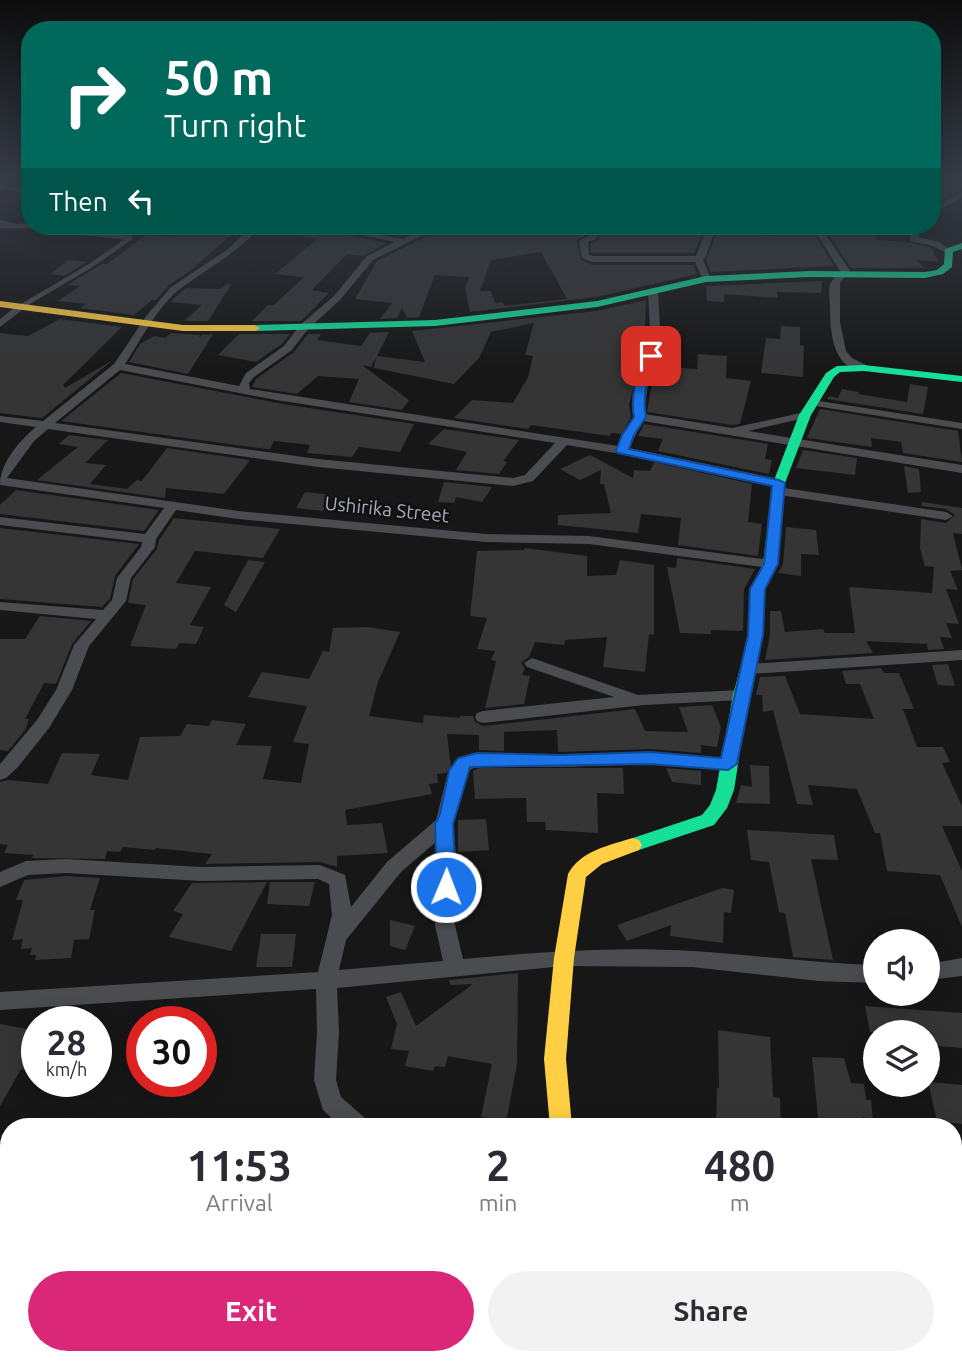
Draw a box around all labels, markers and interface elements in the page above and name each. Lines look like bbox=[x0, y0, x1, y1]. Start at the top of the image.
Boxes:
icon: right bbox=[49, 49, 140, 140]
text: 50 m bbox=[164, 49, 273, 104]
text: Turn right bbox=[164, 107, 306, 143]
icon: left bbox=[122, 182, 160, 220]
text: Then bbox=[49, 187, 108, 216]
pin bbox=[621, 326, 681, 386]
icon: arrive bbox=[632, 337, 670, 375]
street label: Ushirika Street bbox=[324, 492, 451, 527]
position arrow bbox=[409, 850, 483, 924]
map controls bbox=[863, 929, 940, 1097]
button: sound bbox=[863, 929, 940, 1006]
speed limit sign: 30 bbox=[126, 1006, 217, 1097]
button: layers bbox=[863, 1020, 940, 1097]
text: 28 bbox=[47, 1022, 86, 1062]
text: km/h bbox=[46, 1059, 87, 1079]
text: 11:53 bbox=[187, 1142, 292, 1189]
text: 2 bbox=[486, 1142, 510, 1189]
text: 480 bbox=[704, 1142, 775, 1189]
text: Arrival bbox=[206, 1190, 273, 1215]
text: min bbox=[479, 1190, 517, 1215]
text: m bbox=[730, 1190, 750, 1215]
button: Exit bbox=[28, 1271, 474, 1351]
button: Share bbox=[488, 1271, 934, 1351]

